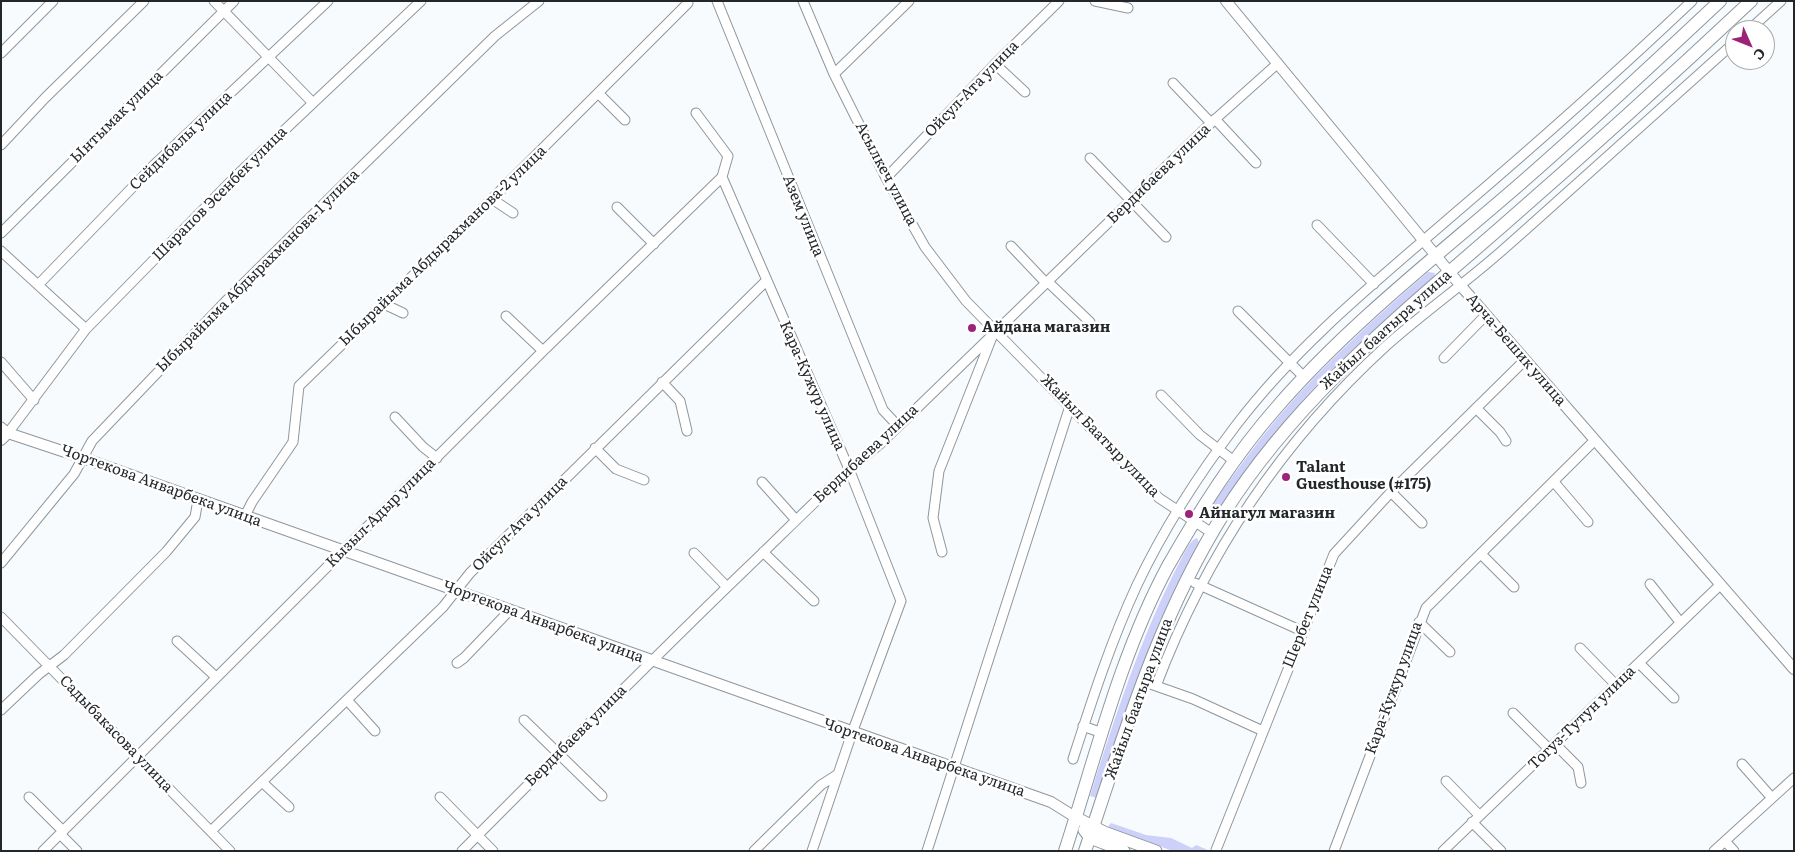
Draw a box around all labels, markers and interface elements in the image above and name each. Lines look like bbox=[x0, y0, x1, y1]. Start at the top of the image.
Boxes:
north arrow bbox=[1725, 20, 1775, 70]
street label: Ойсул-Ата улица bbox=[921, 37, 1023, 141]
text: С bbox=[1749, 44, 1771, 65]
street label: Ынтымак улица bbox=[67, 67, 167, 167]
street label: Сейдибалы улица bbox=[126, 88, 236, 194]
street label: Асылкеч улица bbox=[851, 119, 921, 229]
street label: Бердибаева улица bbox=[1104, 120, 1214, 228]
street label: Шарапов Эсенбек улица bbox=[149, 123, 291, 265]
street label: Ыбырайыма Абдырахманова-2 улица bbox=[336, 142, 550, 350]
street label: Ыбырайыма Абдырахманова-1 улица bbox=[153, 166, 363, 376]
street label: Азем улица bbox=[778, 172, 828, 260]
street label: Жайыл баатыра улица bbox=[1317, 266, 1455, 394]
street label: Арча-Бешик улица bbox=[1462, 290, 1570, 410]
street label: Кара-Кужур улица bbox=[775, 318, 849, 454]
place label: Айдана магазин bbox=[982, 319, 1110, 337]
marker: Айдана магазин bbox=[966, 322, 978, 334]
street label: Жайыл Баатыр улица bbox=[1037, 371, 1163, 501]
street label: Бердибаева улица bbox=[810, 401, 922, 507]
street label: Чортекова Анварбека улица bbox=[58, 441, 264, 531]
street label: Кызыл-Адыр улица bbox=[322, 454, 440, 572]
place label: Talant Guesthouse (#175) bbox=[1296, 459, 1431, 494]
marker: Talant Guesthouse (#175) bbox=[1280, 471, 1292, 483]
street label: Ойсул-Ата улица bbox=[469, 473, 571, 575]
place label: Айнагул магазин bbox=[1199, 505, 1335, 523]
marker: Айнагул магазин bbox=[1183, 508, 1195, 520]
street label: Шербет улица bbox=[1279, 563, 1337, 671]
street label: Чортекова Анварбека улица bbox=[440, 577, 646, 667]
street label: Жайыл баатыра улица bbox=[1101, 616, 1177, 782]
street label: Кара-Кужур улица bbox=[1362, 619, 1426, 757]
street label: Тогуз-Тутун улица bbox=[1525, 662, 1639, 774]
street label: Садыбакасова улица bbox=[56, 672, 176, 796]
street label: Бердибаева улица bbox=[521, 681, 631, 791]
street label: Чортекова Анварбека улица bbox=[821, 715, 1027, 801]

